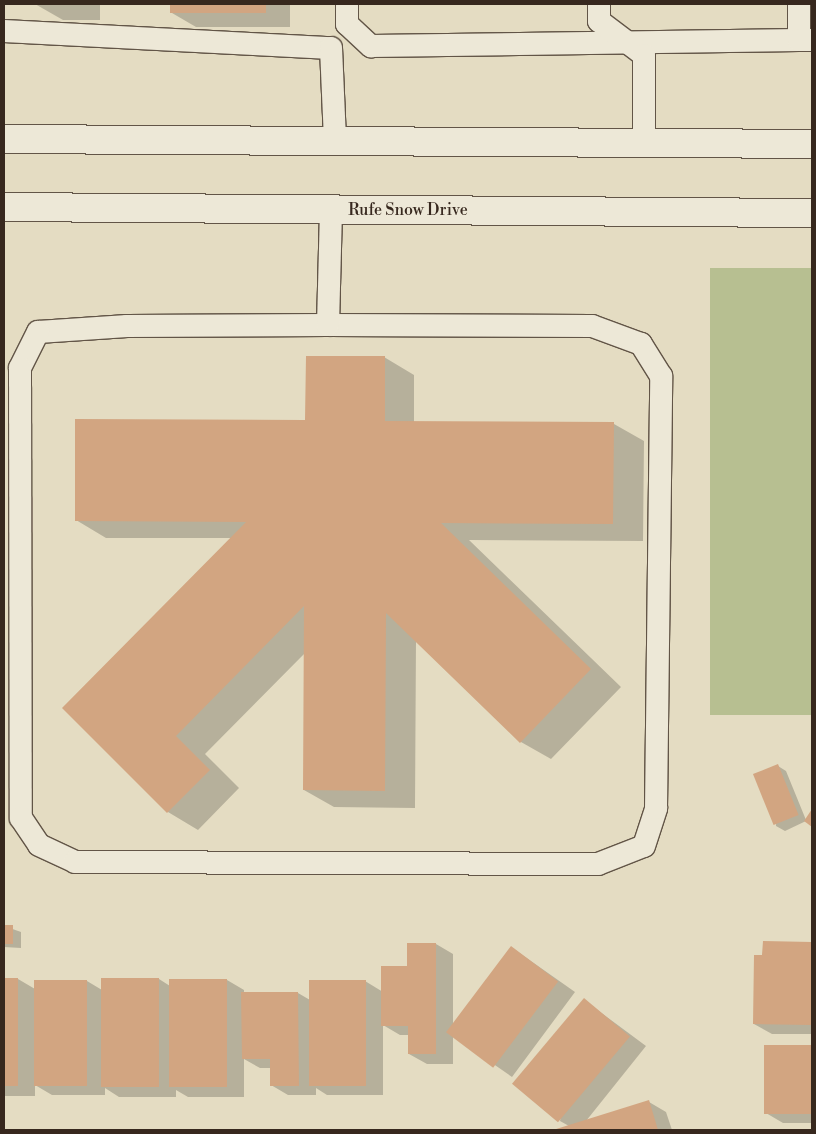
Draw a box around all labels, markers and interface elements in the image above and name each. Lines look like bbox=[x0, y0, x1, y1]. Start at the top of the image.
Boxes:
street label: Rufe Snow Drive bbox=[348, 200, 468, 220]

